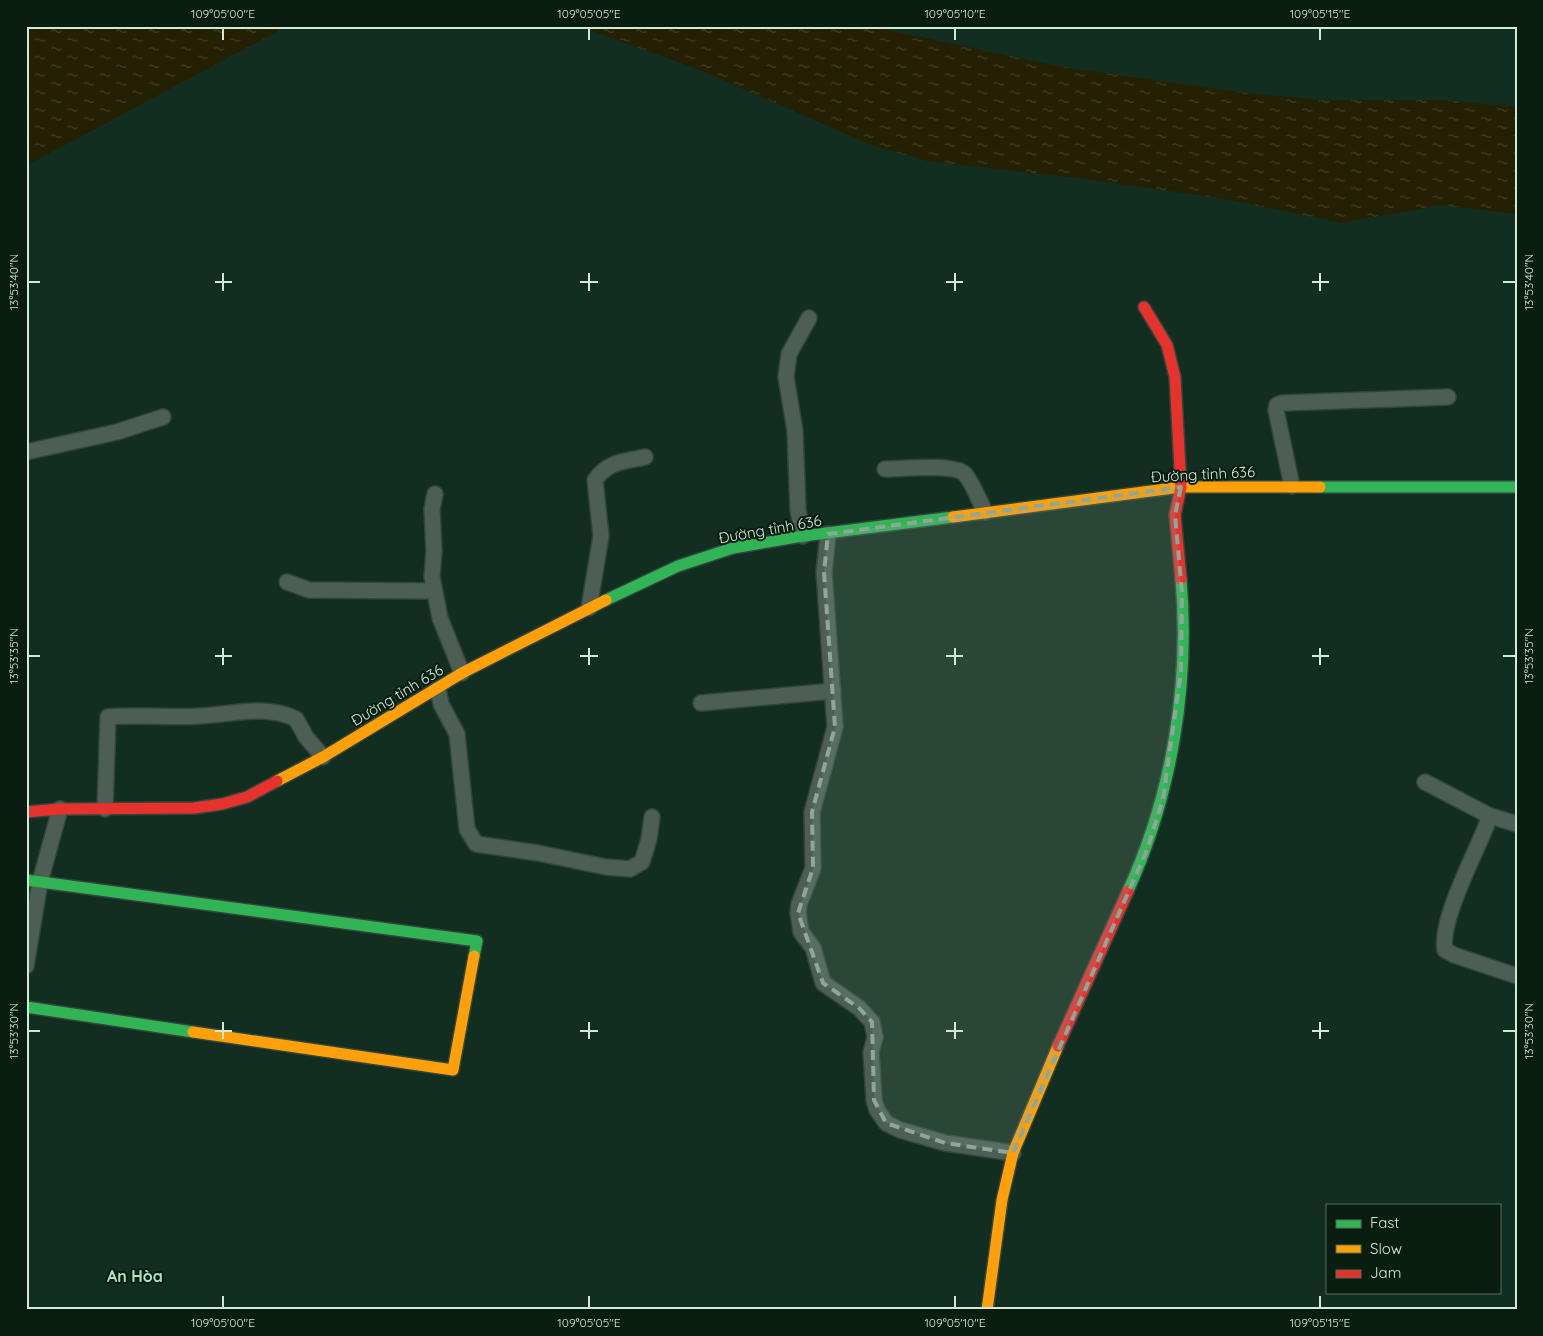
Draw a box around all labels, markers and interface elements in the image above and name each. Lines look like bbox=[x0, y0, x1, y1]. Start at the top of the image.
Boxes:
text: 109°05'00"E bbox=[191, 6, 255, 21]
text: 109°05'05"E bbox=[557, 6, 621, 21]
text: 109°05'10"E bbox=[924, 6, 986, 21]
text: 109°05'15"E bbox=[1290, 6, 1351, 21]
text: 13°53'40"N bbox=[6, 254, 21, 310]
text: 13°53'40"N bbox=[1521, 254, 1536, 310]
street label: Đường tỉnh 636 bbox=[1151, 462, 1255, 486]
street label: Đường tỉnh 636 bbox=[717, 511, 823, 547]
text: 13°53'35"N bbox=[6, 628, 21, 684]
text: 13°53'35"N bbox=[1521, 628, 1536, 684]
street label: Đường tỉnh 636 bbox=[347, 660, 447, 730]
text: 13°53'30"N bbox=[6, 1003, 21, 1059]
text: 13°53'30"N bbox=[1521, 1003, 1536, 1059]
legend bbox=[1326, 1204, 1500, 1294]
text: Fast bbox=[1370, 1213, 1399, 1232]
text: Slow bbox=[1370, 1239, 1402, 1258]
text: Jam bbox=[1370, 1263, 1401, 1282]
district label: An Hòa bbox=[107, 1266, 163, 1286]
text: 109°05'00"E bbox=[191, 1315, 255, 1330]
text: 109°05'05"E bbox=[557, 1315, 621, 1330]
text: 109°05'10"E bbox=[924, 1315, 986, 1330]
text: 109°05'15"E bbox=[1290, 1315, 1351, 1330]

